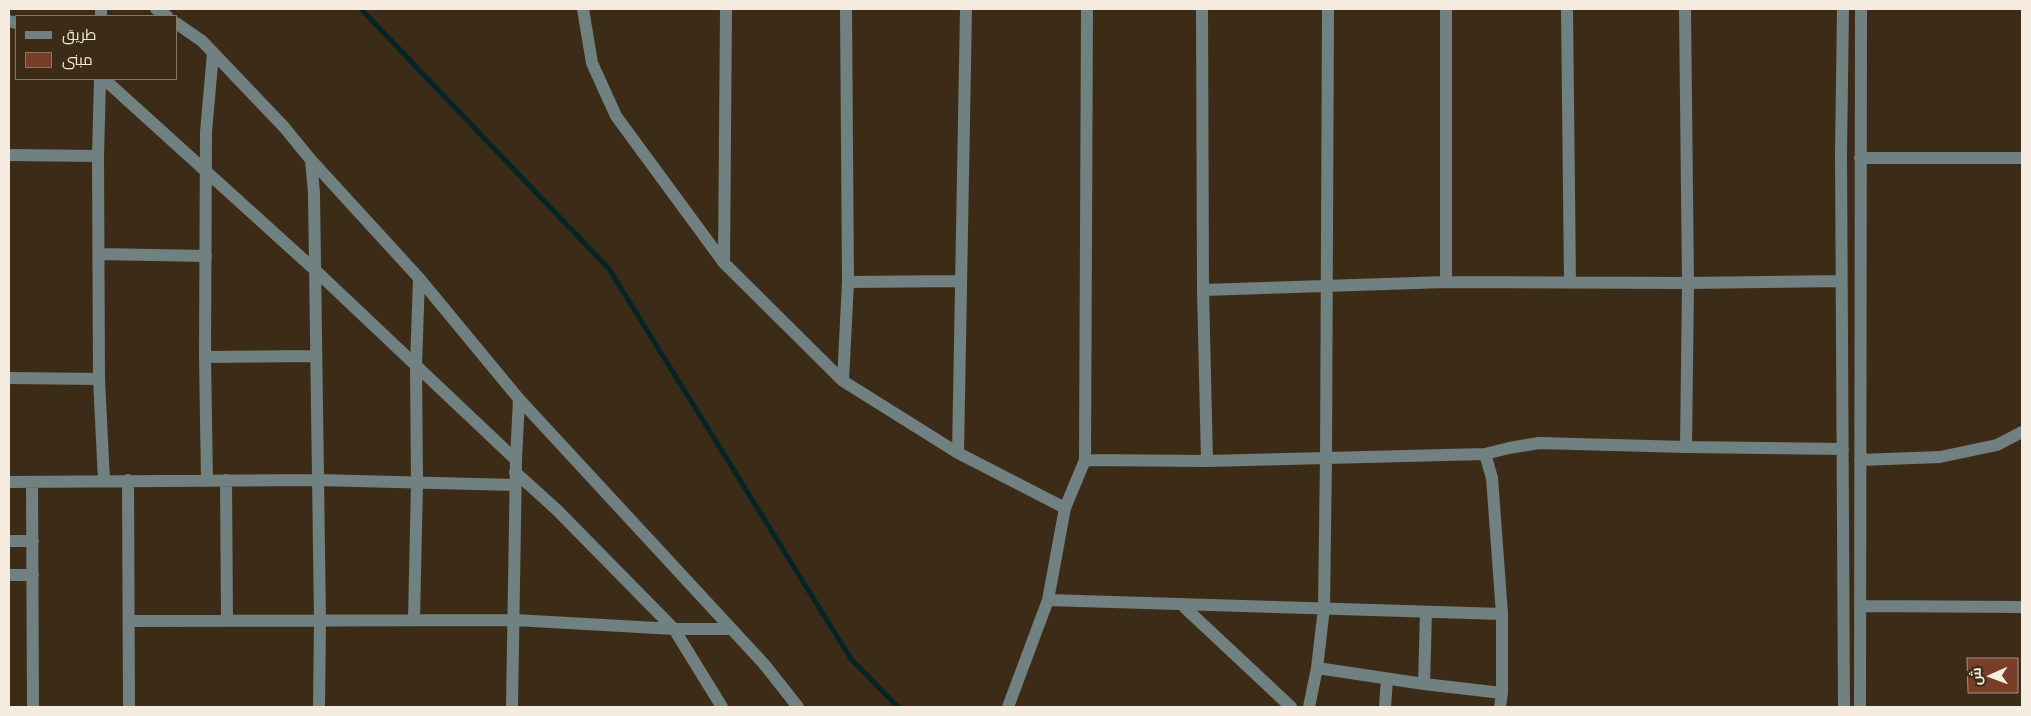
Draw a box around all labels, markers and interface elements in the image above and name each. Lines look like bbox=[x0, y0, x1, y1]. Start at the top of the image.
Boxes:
legend bbox=[15, 15, 178, 80]
text: طريق bbox=[62, 25, 96, 44]
text: مبنى bbox=[62, 50, 93, 69]
north arrow bbox=[1966, 651, 2016, 701]
text: ش bbox=[1967, 667, 1985, 686]

